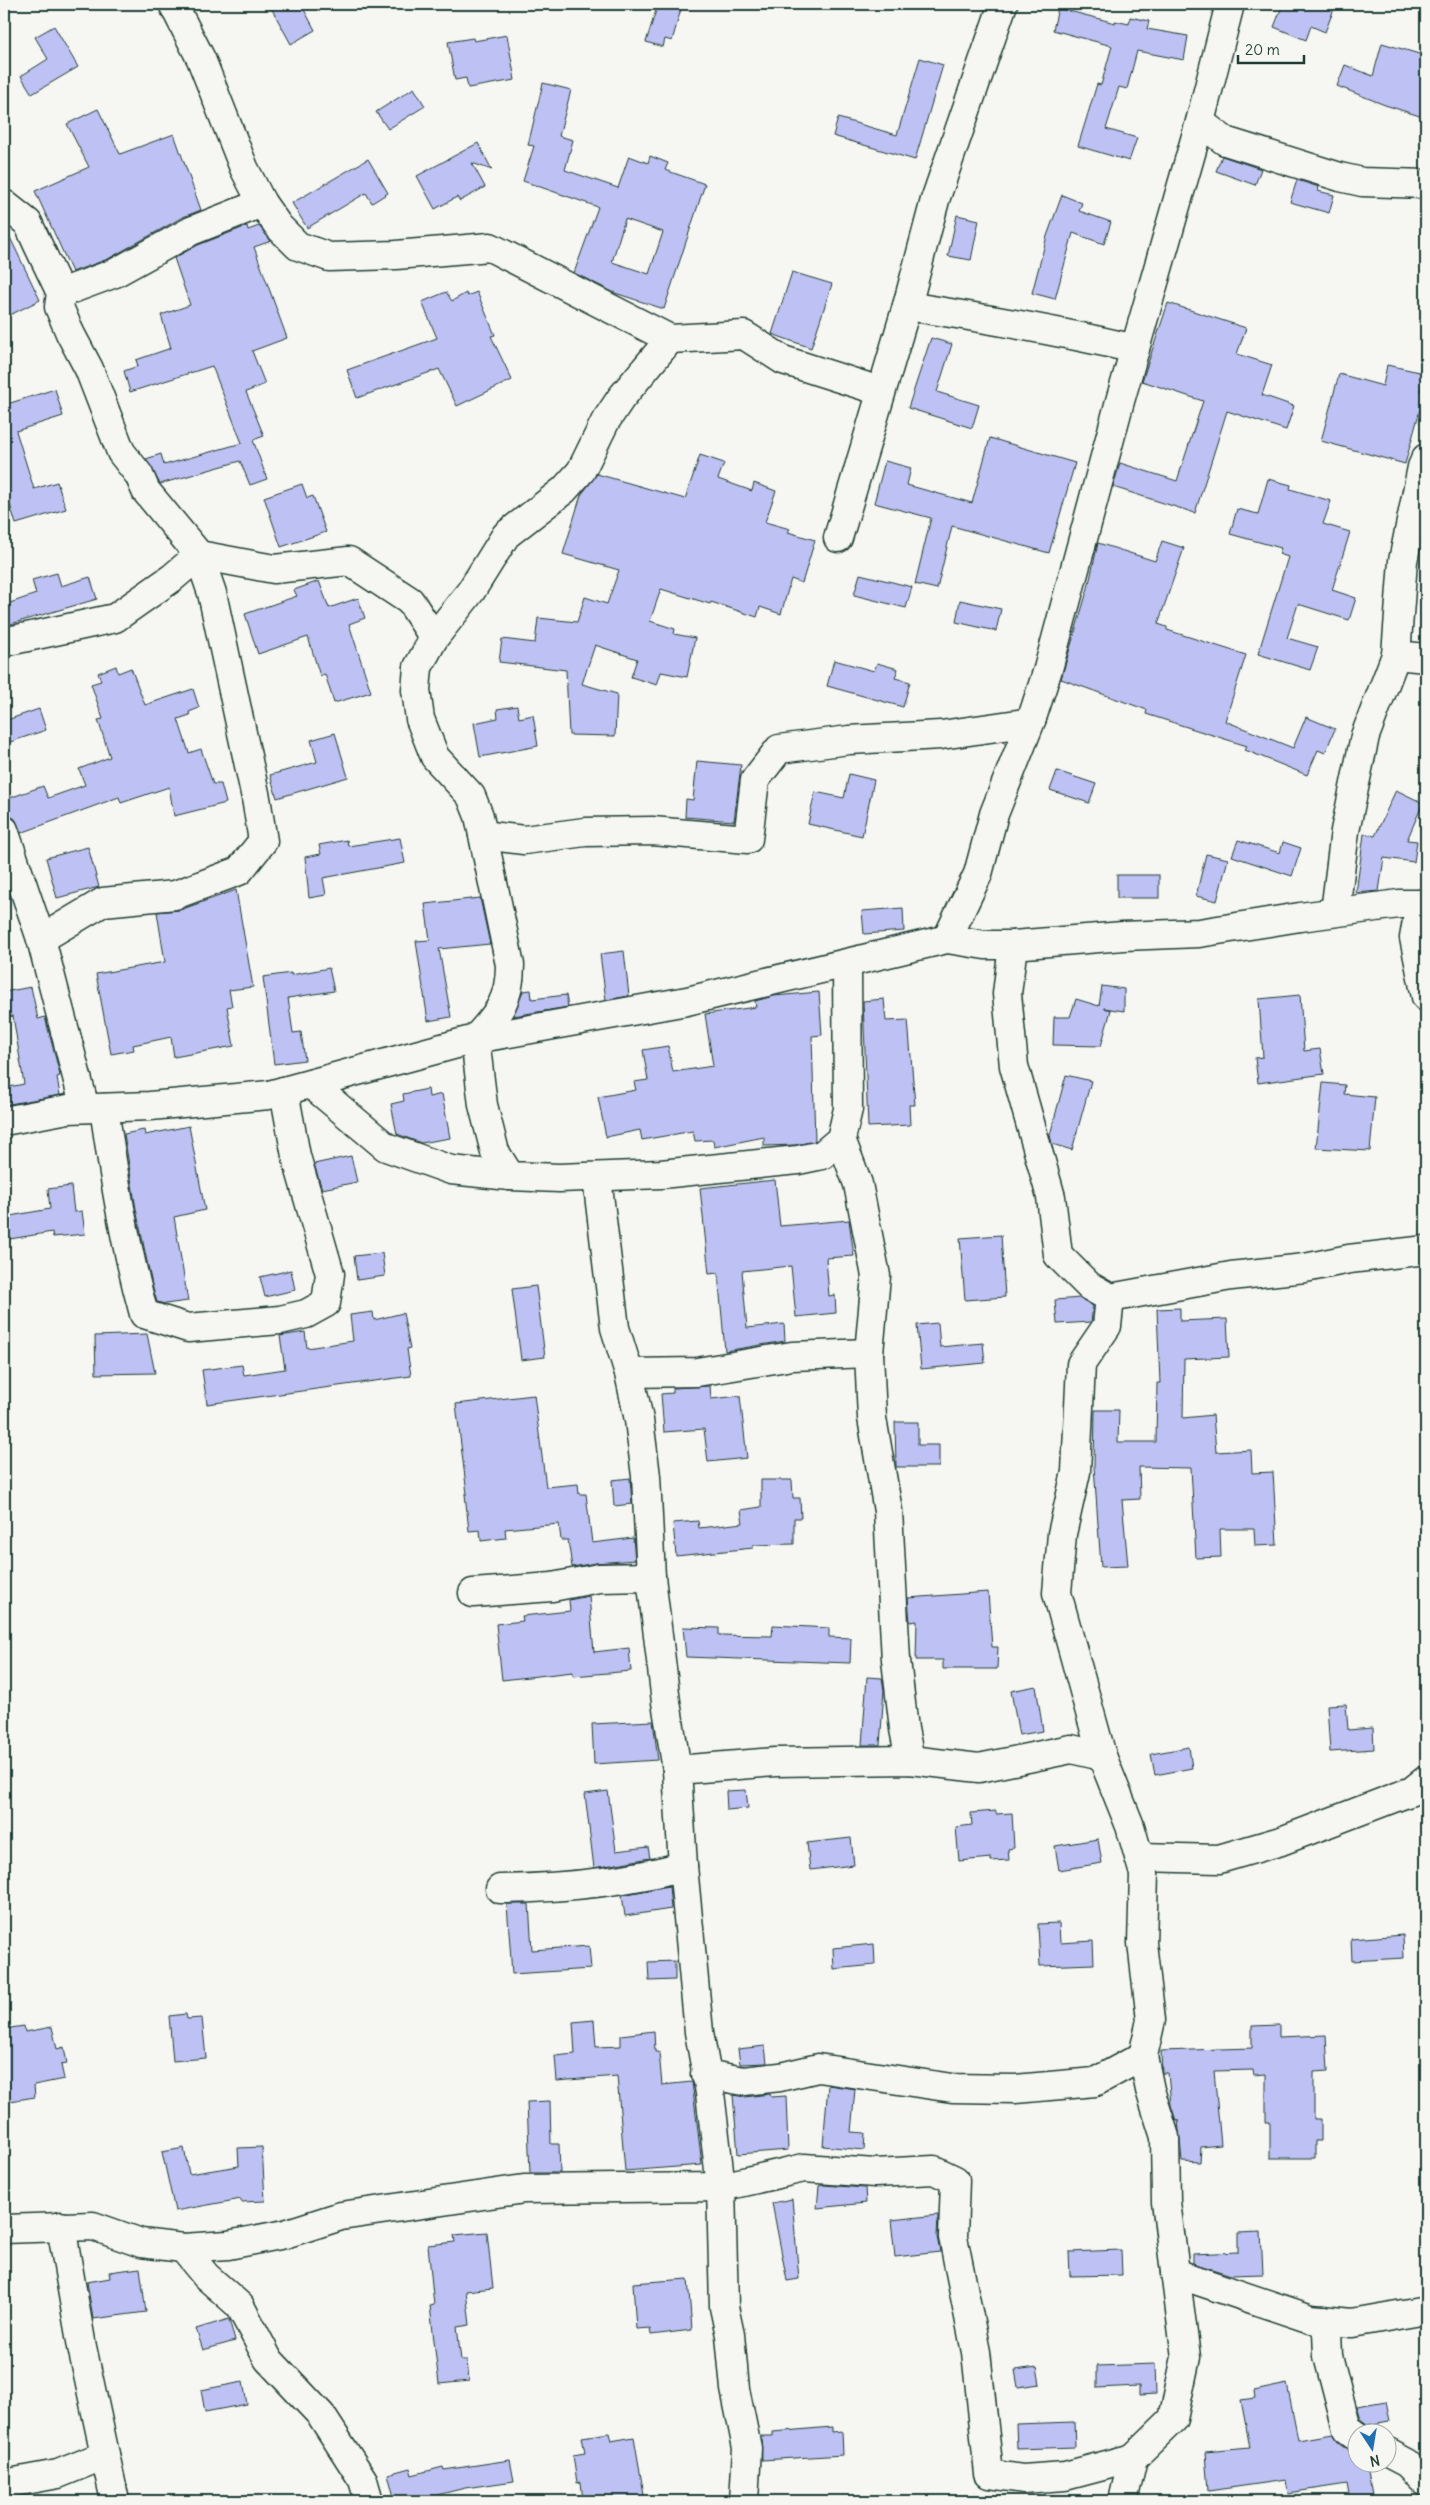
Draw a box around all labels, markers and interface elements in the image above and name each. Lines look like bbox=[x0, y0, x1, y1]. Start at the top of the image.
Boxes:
scale bar bbox=[1238, 32, 1304, 64]
text: 20 m bbox=[1245, 40, 1280, 59]
north arrow bbox=[1348, 2422, 1398, 2472]
text: N bbox=[1368, 2451, 1381, 2471]

